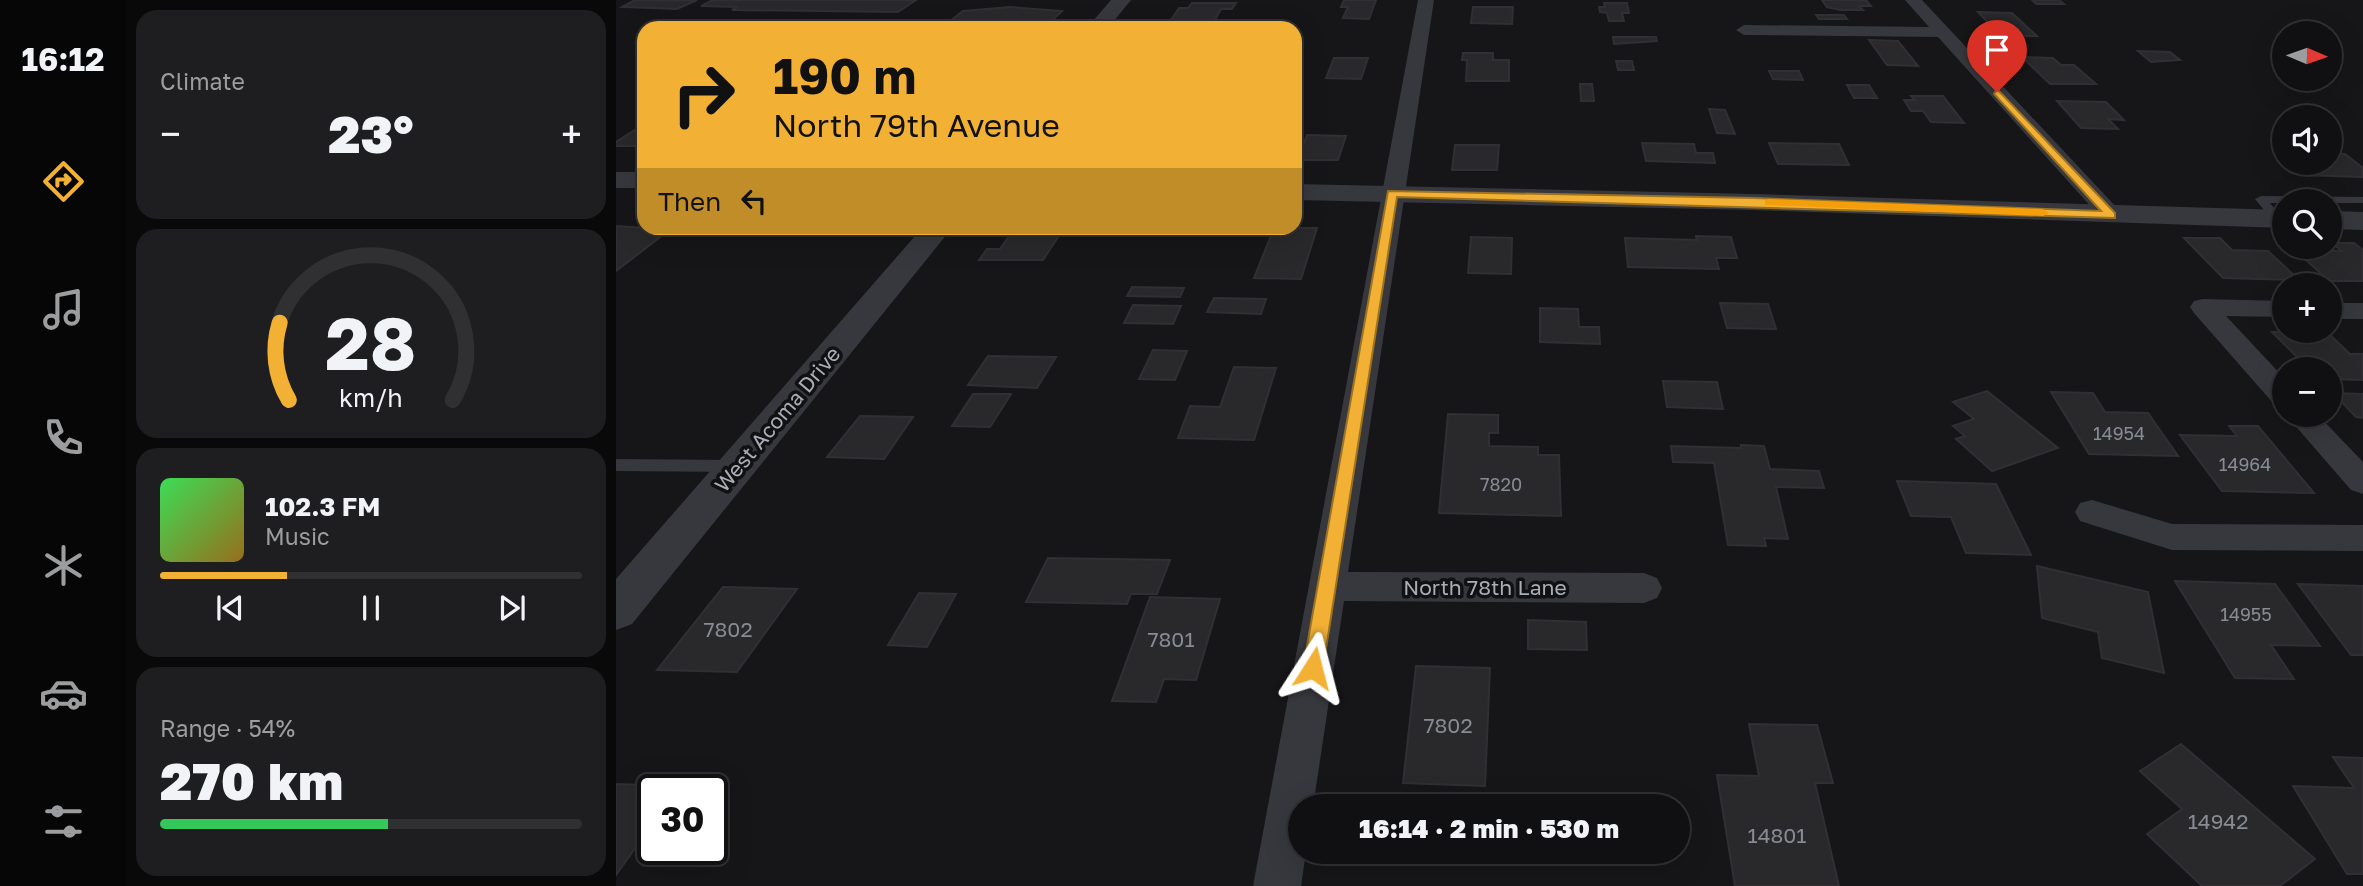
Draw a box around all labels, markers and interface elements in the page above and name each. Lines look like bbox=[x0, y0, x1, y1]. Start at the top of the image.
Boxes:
pin bbox=[1967, 20, 2027, 92]
north arrow bbox=[2272, 21, 2342, 91]
map controls bbox=[2272, 21, 2342, 427]
icon: arrive bbox=[1978, 31, 2016, 69]
text: 16:12 bbox=[21, 40, 105, 78]
text: 190 m bbox=[773, 46, 916, 105]
icon: right bbox=[658, 49, 749, 140]
text: Climate bbox=[160, 67, 245, 95]
text: 23° bbox=[328, 102, 414, 164]
button: sound bbox=[2272, 105, 2342, 175]
text: North 79th Avenue bbox=[773, 106, 1060, 144]
text: − bbox=[160, 111, 181, 156]
text: + bbox=[561, 111, 582, 156]
icon: directions bbox=[39, 157, 88, 206]
icon: left bbox=[735, 182, 773, 220]
text: Then bbox=[658, 186, 721, 217]
button: search bbox=[2272, 189, 2342, 259]
button: + bbox=[2272, 273, 2342, 343]
icon: music bbox=[39, 285, 88, 334]
text: 28 bbox=[326, 299, 417, 386]
street label: West Acoma Drive bbox=[709, 341, 845, 497]
button: − bbox=[2272, 357, 2342, 427]
text: km/h bbox=[339, 381, 403, 412]
icon: phone bbox=[39, 413, 88, 462]
house number: 14954 bbox=[2093, 422, 2145, 444]
house number: 14964 bbox=[2219, 453, 2271, 475]
house number: 7820 bbox=[1480, 473, 1522, 495]
text: 102.3 FM bbox=[265, 491, 380, 522]
text: Music bbox=[265, 522, 330, 550]
icon: climate bbox=[39, 541, 88, 590]
street label: North 78th Lane bbox=[1403, 574, 1567, 600]
icon: previous bbox=[211, 589, 249, 627]
icon: pause bbox=[352, 589, 390, 627]
icon: next bbox=[493, 589, 531, 627]
house number: 14955 bbox=[2220, 603, 2272, 625]
house number: 7802 bbox=[703, 616, 753, 642]
house number: 7801 bbox=[1147, 626, 1195, 652]
position arrow bbox=[1276, 631, 1350, 705]
icon: car bbox=[39, 669, 88, 718]
house number: 7802 bbox=[1423, 712, 1473, 738]
text: Range · 54% bbox=[160, 714, 295, 742]
text: 270 km bbox=[160, 749, 343, 811]
speed limit sign: 30 bbox=[637, 774, 728, 865]
icon: filters bbox=[39, 797, 88, 846]
house number: 14942 bbox=[2188, 808, 2248, 834]
text: 16:14 · 2 min · 530 m bbox=[1359, 813, 1619, 844]
house number: 14801 bbox=[1747, 822, 1807, 848]

